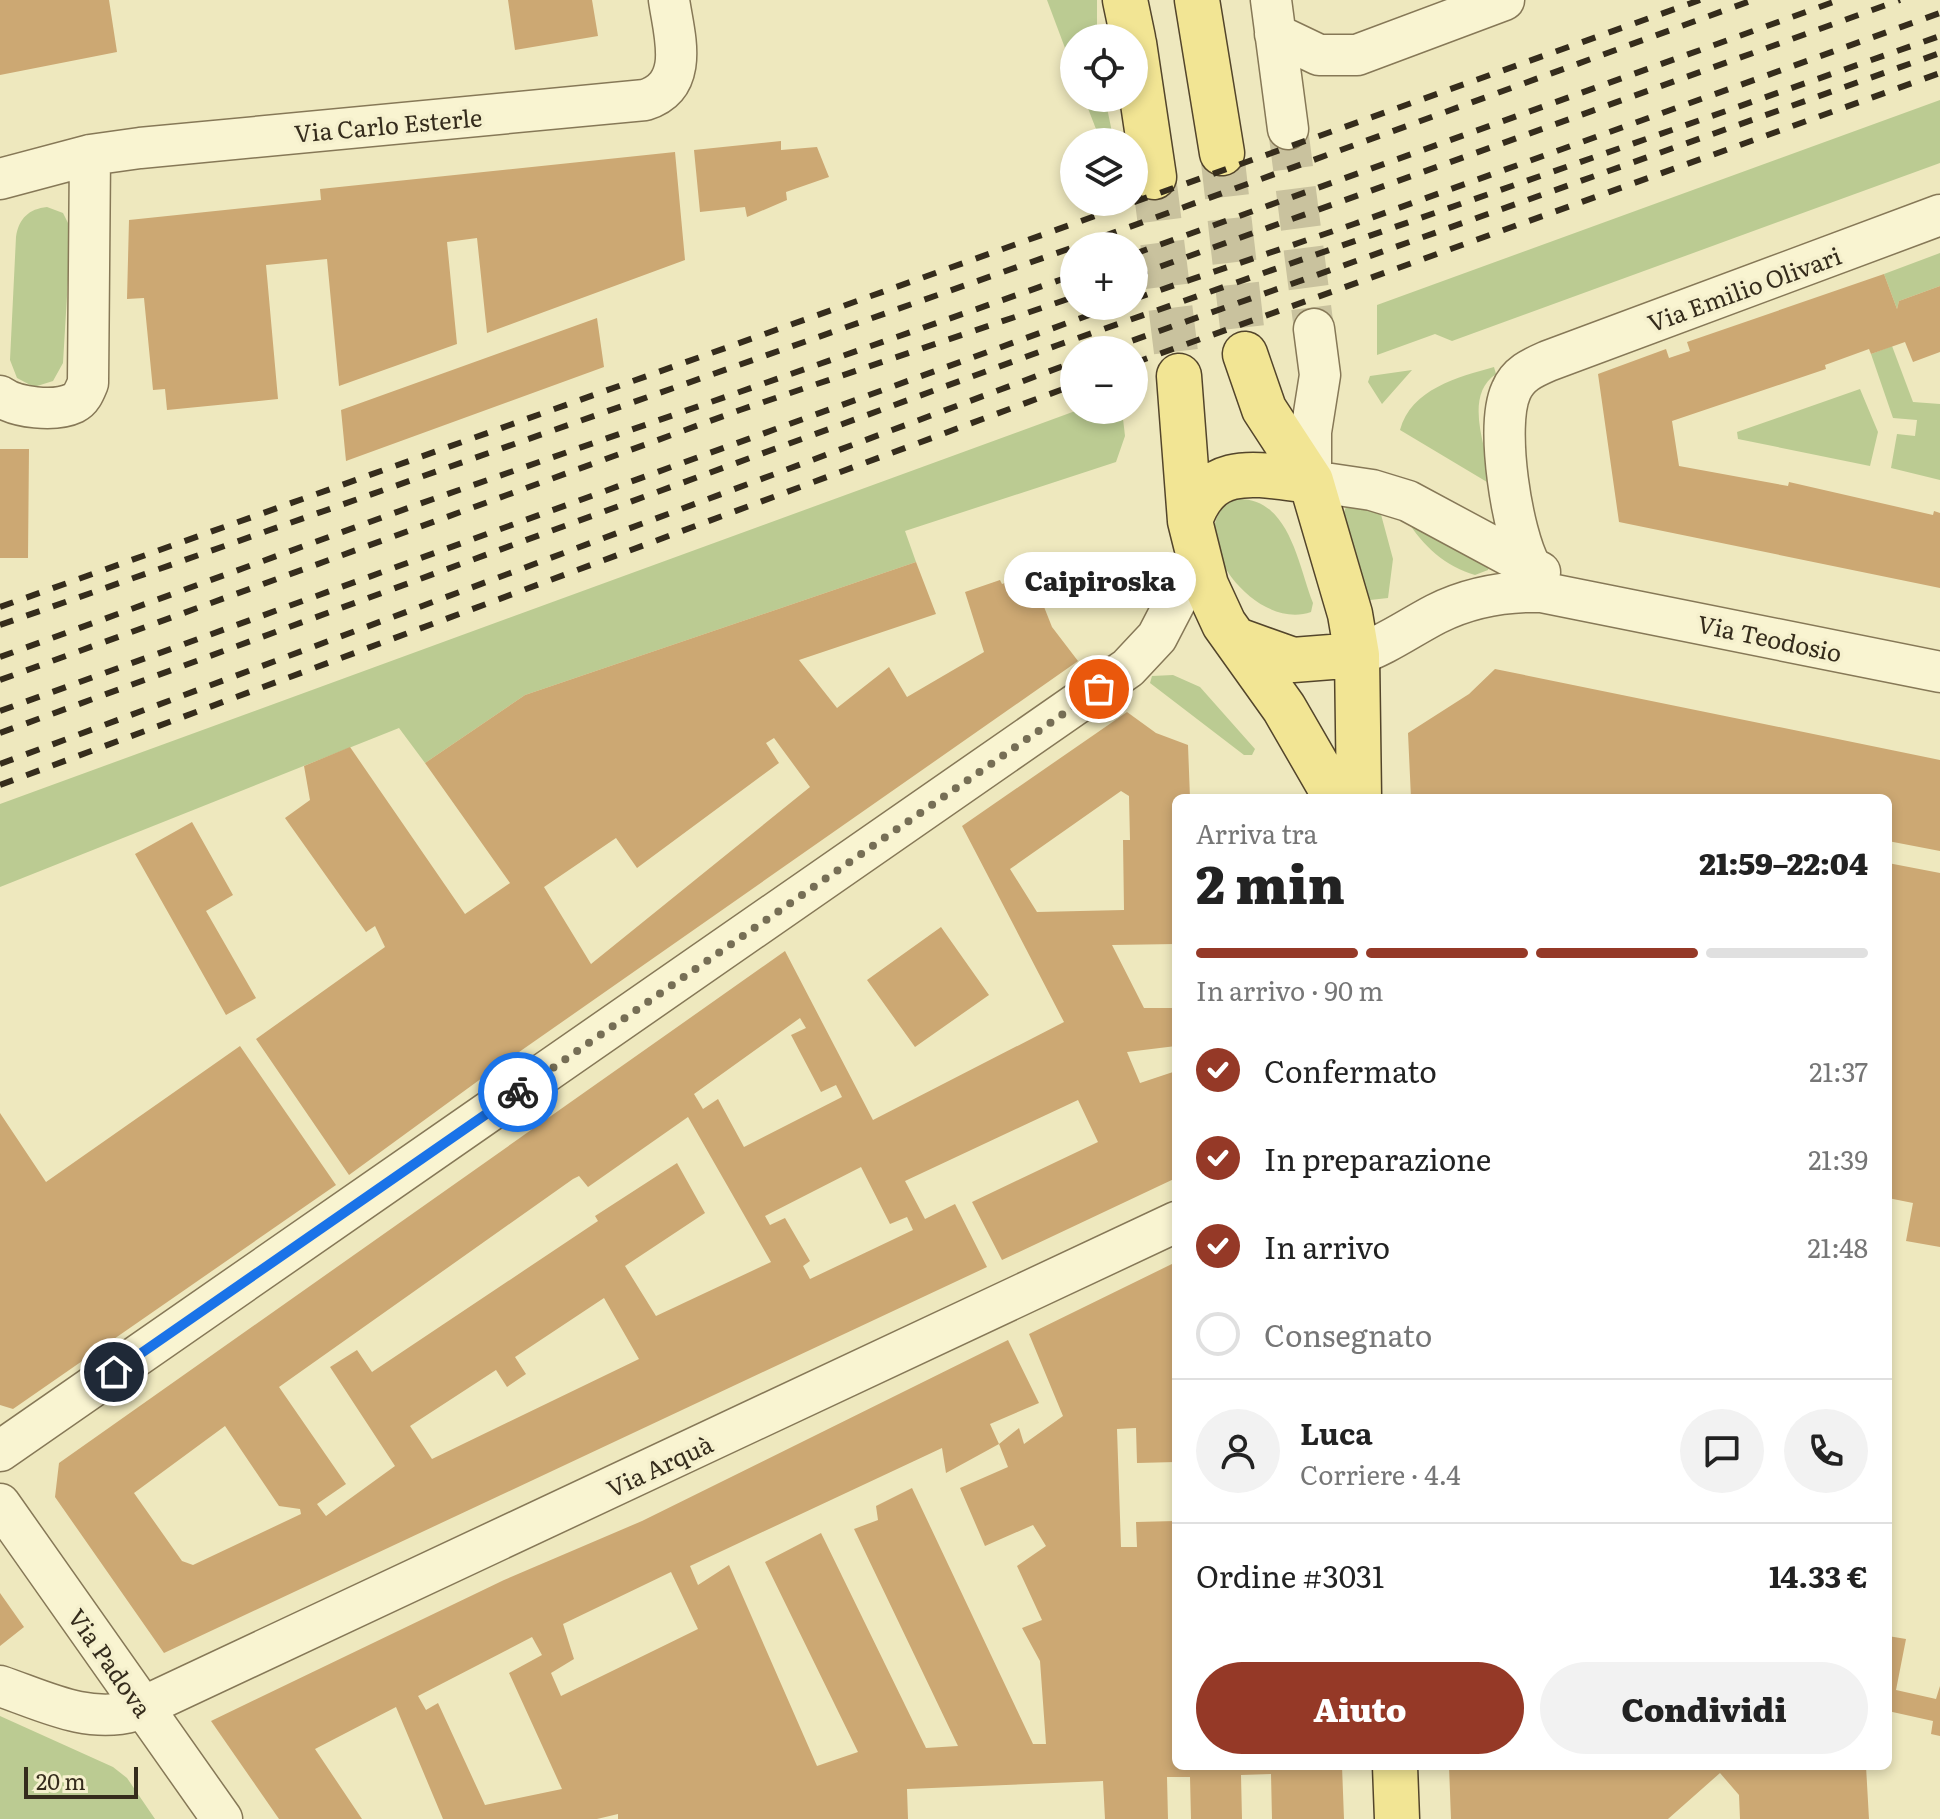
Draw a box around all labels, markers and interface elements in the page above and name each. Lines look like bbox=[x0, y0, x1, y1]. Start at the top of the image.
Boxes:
map controls bbox=[1060, 24, 1148, 424]
button: locate bbox=[1060, 24, 1148, 112]
street label: Via Carlo Esterle bbox=[292, 98, 484, 150]
button: layers bbox=[1060, 128, 1148, 216]
button: + bbox=[1060, 232, 1148, 320]
street label: Via Emilio Olivari bbox=[1642, 237, 1846, 339]
button: − bbox=[1060, 336, 1148, 424]
callout: Caipiroska bbox=[1003, 553, 1195, 609]
text: Caipiroska bbox=[1024, 560, 1176, 599]
street label: Via Teodosio bbox=[1695, 605, 1845, 669]
pin bbox=[1065, 655, 1133, 723]
icon: bag bbox=[1077, 667, 1121, 711]
text: Arriva tra bbox=[1196, 813, 1318, 852]
text: 21:59–22:04 bbox=[1699, 840, 1868, 884]
text: 2 min bbox=[1196, 843, 1345, 920]
text: In arrivo · 90 m bbox=[1196, 970, 1383, 1009]
icon: check bbox=[1196, 1048, 1240, 1092]
text: Confermato bbox=[1264, 1048, 1437, 1092]
text: 21:37 bbox=[1809, 1051, 1868, 1090]
courier bbox=[478, 1052, 558, 1132]
icon: bike bbox=[496, 1070, 540, 1114]
icon: check bbox=[1196, 1136, 1240, 1180]
text: In preparazione bbox=[1264, 1136, 1491, 1180]
text: 21:39 bbox=[1808, 1139, 1868, 1178]
icon: check bbox=[1196, 1224, 1240, 1268]
text: In arrivo bbox=[1264, 1224, 1390, 1268]
text: 21:48 bbox=[1807, 1227, 1868, 1266]
text: Consegnato bbox=[1264, 1312, 1432, 1356]
pin bbox=[80, 1338, 148, 1406]
icon: home bbox=[92, 1350, 136, 1394]
button: person bbox=[1196, 1409, 1280, 1493]
button: chat bbox=[1680, 1409, 1764, 1493]
button: phone bbox=[1784, 1409, 1868, 1493]
text: Luca bbox=[1300, 1410, 1373, 1454]
street label: Via Arquà bbox=[600, 1425, 718, 1505]
text: Corriere · 4.4 bbox=[1300, 1454, 1461, 1493]
text: Ordine #3031 bbox=[1196, 1553, 1384, 1597]
text: 14.33 € bbox=[1769, 1553, 1868, 1597]
street label: Via Padova bbox=[61, 1601, 161, 1723]
button: Aiuto bbox=[1196, 1662, 1524, 1754]
button: Condividi bbox=[1540, 1662, 1868, 1754]
scale bar bbox=[24, 1763, 138, 1799]
text: 20 m bbox=[36, 1764, 86, 1797]

